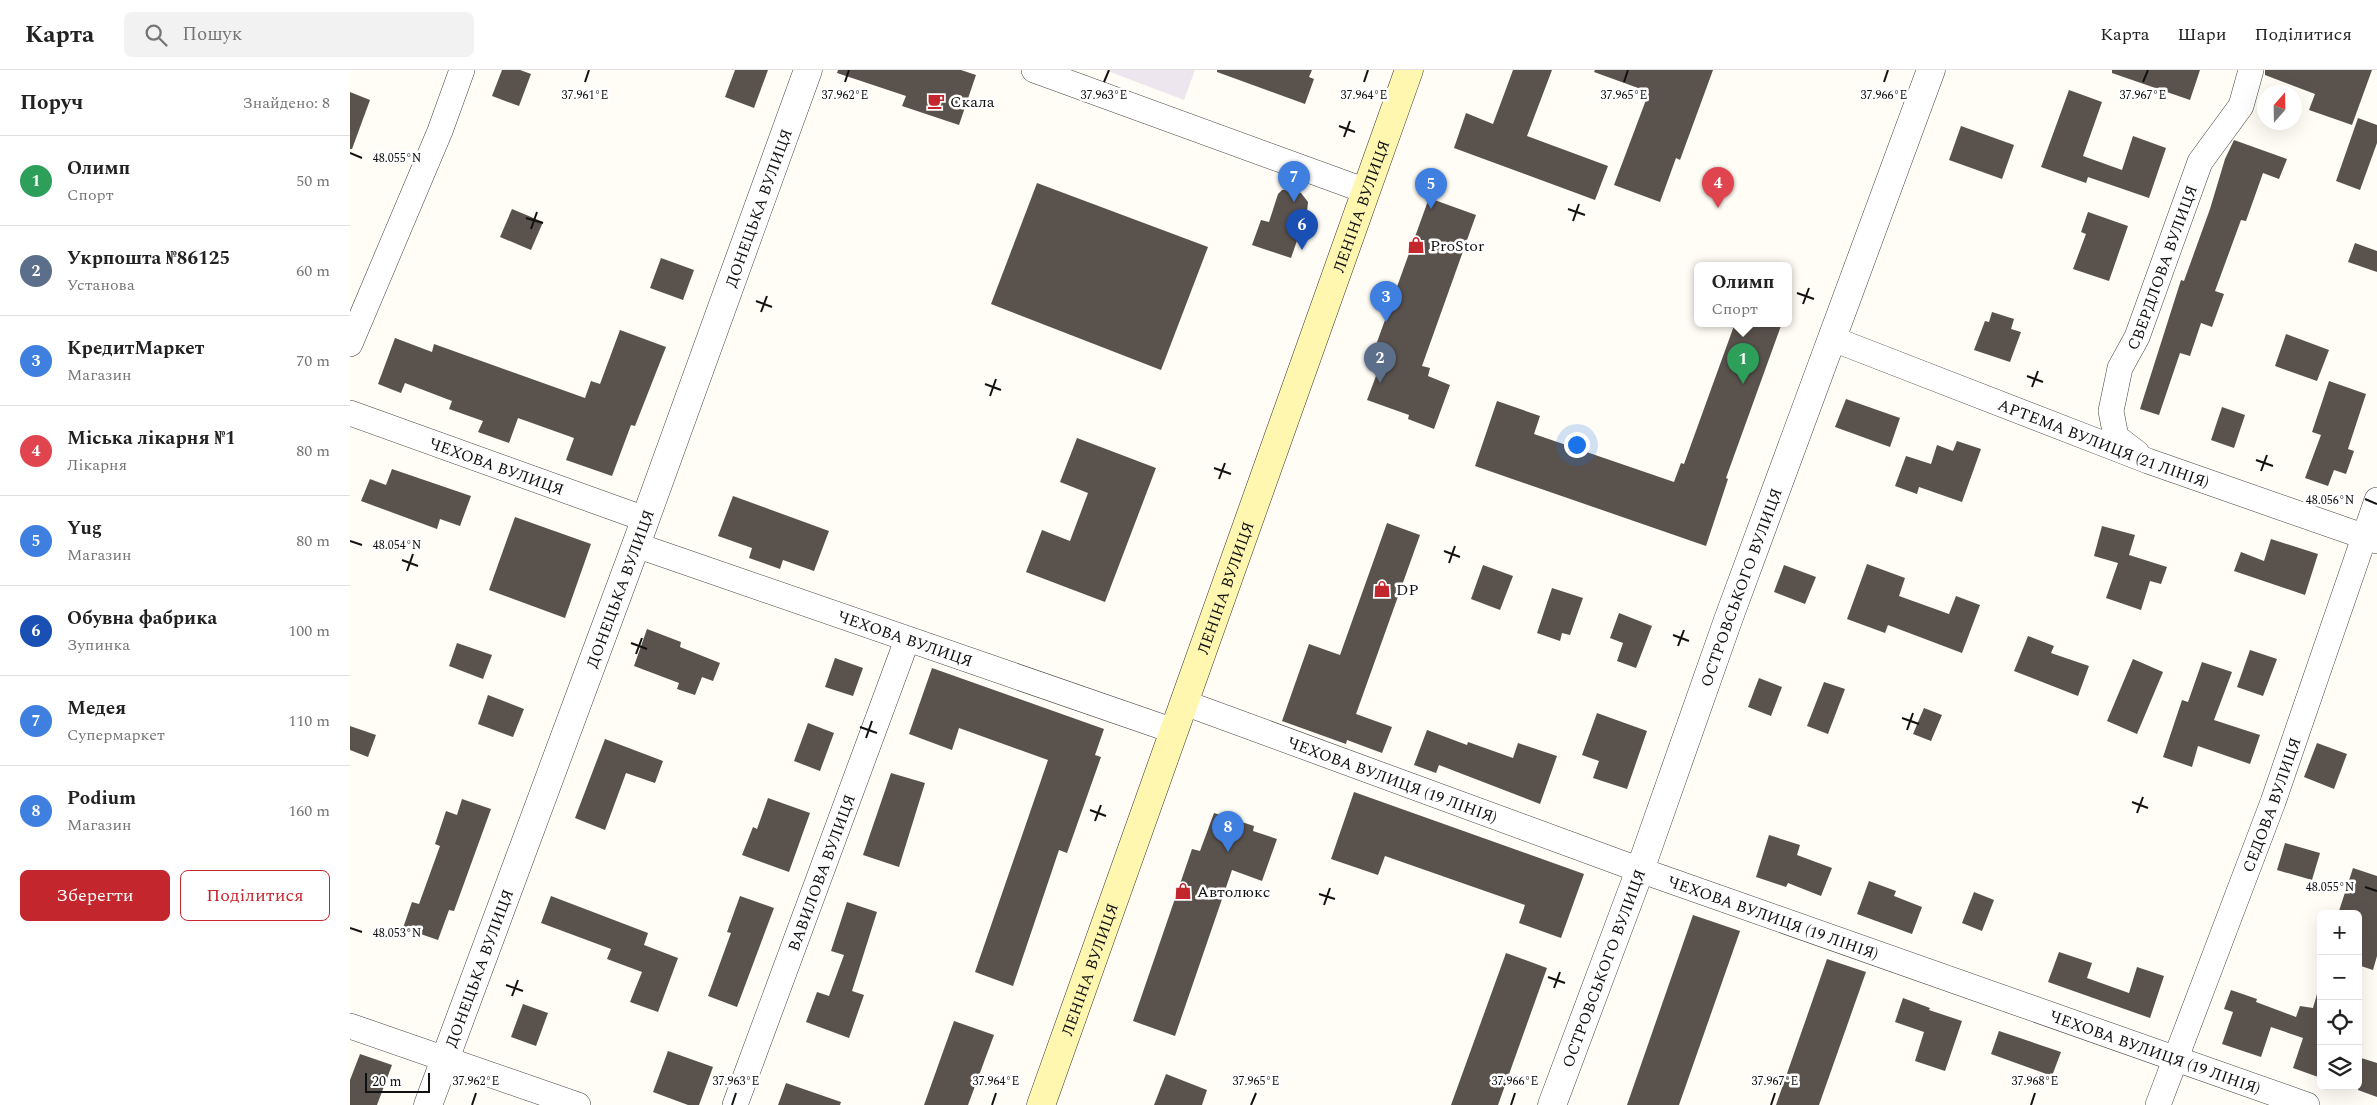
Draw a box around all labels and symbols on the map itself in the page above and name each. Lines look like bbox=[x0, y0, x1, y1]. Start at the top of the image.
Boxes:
north arrow bbox=[2257, 85, 2302, 130]
text: 37.961°E bbox=[562, 86, 608, 105]
text: 37.962°E bbox=[822, 86, 868, 105]
text: 37.963°E bbox=[1081, 86, 1127, 105]
text: 37.964°E bbox=[1341, 86, 1387, 105]
text: 37.965°E bbox=[1601, 86, 1647, 105]
text: 37.966°E bbox=[1861, 86, 1907, 105]
text: 37.967°E bbox=[2120, 86, 2166, 105]
place label: Скала bbox=[950, 90, 995, 114]
cafe icon: Скала bbox=[926, 91, 946, 111]
street label: ДОНЕЦЬКА ВУЛИЦЯ bbox=[719, 125, 799, 291]
street label: ЛЕНІНА ВУЛИЦЯ bbox=[1327, 137, 1396, 276]
text: 48.055°N bbox=[373, 149, 421, 168]
pin: 7 bbox=[1278, 161, 1310, 202]
pin: 4 bbox=[1702, 167, 1734, 208]
pin: 5 bbox=[1415, 168, 1447, 209]
street label: СВЕРДЛОВА ВУЛИЦЯ bbox=[2121, 182, 2204, 355]
pin: 6 bbox=[1286, 209, 1318, 250]
place label: ProStor bbox=[1430, 234, 1484, 258]
shop icon: ProStor bbox=[1406, 235, 1426, 255]
pin: 3 bbox=[1370, 281, 1402, 322]
pin: 2 bbox=[1364, 342, 1396, 383]
pin: 1 bbox=[1727, 343, 1759, 384]
street label: АРТЕМА ВУЛИЦЯ (21 ЛIНIЯ) bbox=[1994, 393, 2212, 495]
street label: ЧЕХОВА ВУЛИЦЯ bbox=[426, 431, 567, 502]
your location bbox=[1564, 432, 1590, 458]
street label: ОСТРОВСЬКОГО ВУЛИЦЯ bbox=[1694, 485, 1789, 690]
text: 48.056°N bbox=[2306, 491, 2354, 510]
street label: ДОНЕЦЬКА ВУЛИЦЯ bbox=[580, 506, 661, 671]
street label: ЛЕНІНА ВУЛИЦЯ bbox=[1191, 518, 1261, 658]
text: 48.054°N bbox=[373, 536, 421, 555]
place label: DP bbox=[1396, 578, 1419, 602]
shop icon: DP bbox=[1372, 579, 1392, 599]
street label: ЧЕХОВА ВУЛИЦЯ bbox=[834, 605, 976, 674]
street label: ЧЕХОВА ВУЛИЦЯ (19 ЛIНIЯ) bbox=[1284, 731, 1500, 830]
street label: СЕДОВА ВУЛИЦЯ bbox=[2236, 734, 2307, 876]
street label: ВАВИЛОВА ВУЛИЦЯ bbox=[782, 791, 862, 955]
pin: 8 bbox=[1212, 811, 1244, 852]
street label: ОСТРОВСЬКОГО ВУЛИЦЯ bbox=[1556, 866, 1652, 1071]
street label: ЧЕХОВА ВУЛИЦЯ (19 ЛIНIЯ) bbox=[1664, 870, 1882, 966]
text: 48.055°N bbox=[2306, 878, 2354, 897]
place label: Автолюкс bbox=[1197, 880, 1270, 904]
shop icon: Автолюкс bbox=[1173, 881, 1193, 901]
street label: ДОНЕЦЬКА ВУЛИЦЯ bbox=[439, 886, 520, 1051]
street label: ЛЕНІНА ВУЛИЦЯ bbox=[1056, 900, 1125, 1039]
text: 48.053°N bbox=[373, 924, 421, 943]
street label: ЧЕХОВА ВУЛИЦЯ (19 ЛIНIЯ) bbox=[2046, 1004, 2264, 1101]
scale bar bbox=[365, 1070, 430, 1093]
text: 37.962°E bbox=[453, 1072, 499, 1091]
text: 37.963°E bbox=[713, 1072, 759, 1091]
text: 37.964°E bbox=[973, 1072, 1019, 1091]
text: 37.965°E bbox=[1233, 1072, 1279, 1091]
text: 37.966°E bbox=[1492, 1072, 1538, 1091]
text: 37.967°E bbox=[1752, 1072, 1798, 1091]
text: 37.968°E bbox=[2012, 1072, 2058, 1091]

